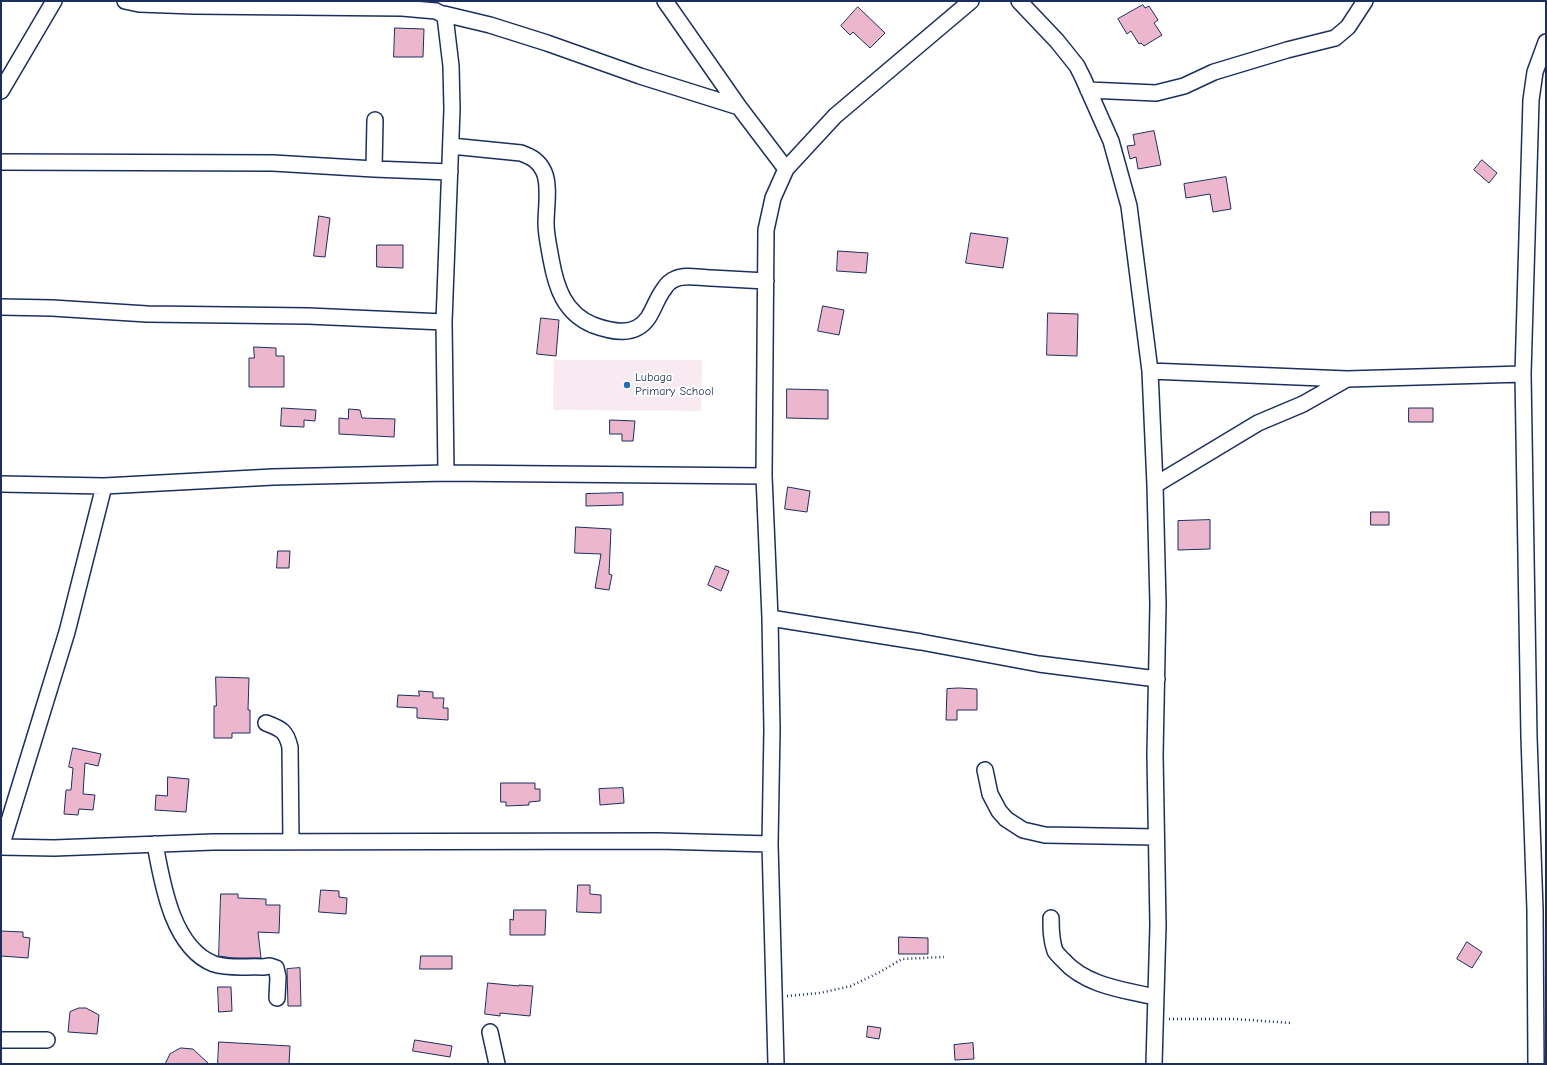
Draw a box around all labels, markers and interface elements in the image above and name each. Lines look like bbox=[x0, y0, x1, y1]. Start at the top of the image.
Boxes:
place label: Lubaga Primary School bbox=[635, 371, 714, 399]
marker: Lubaga Primary School bbox=[622, 380, 632, 390]

